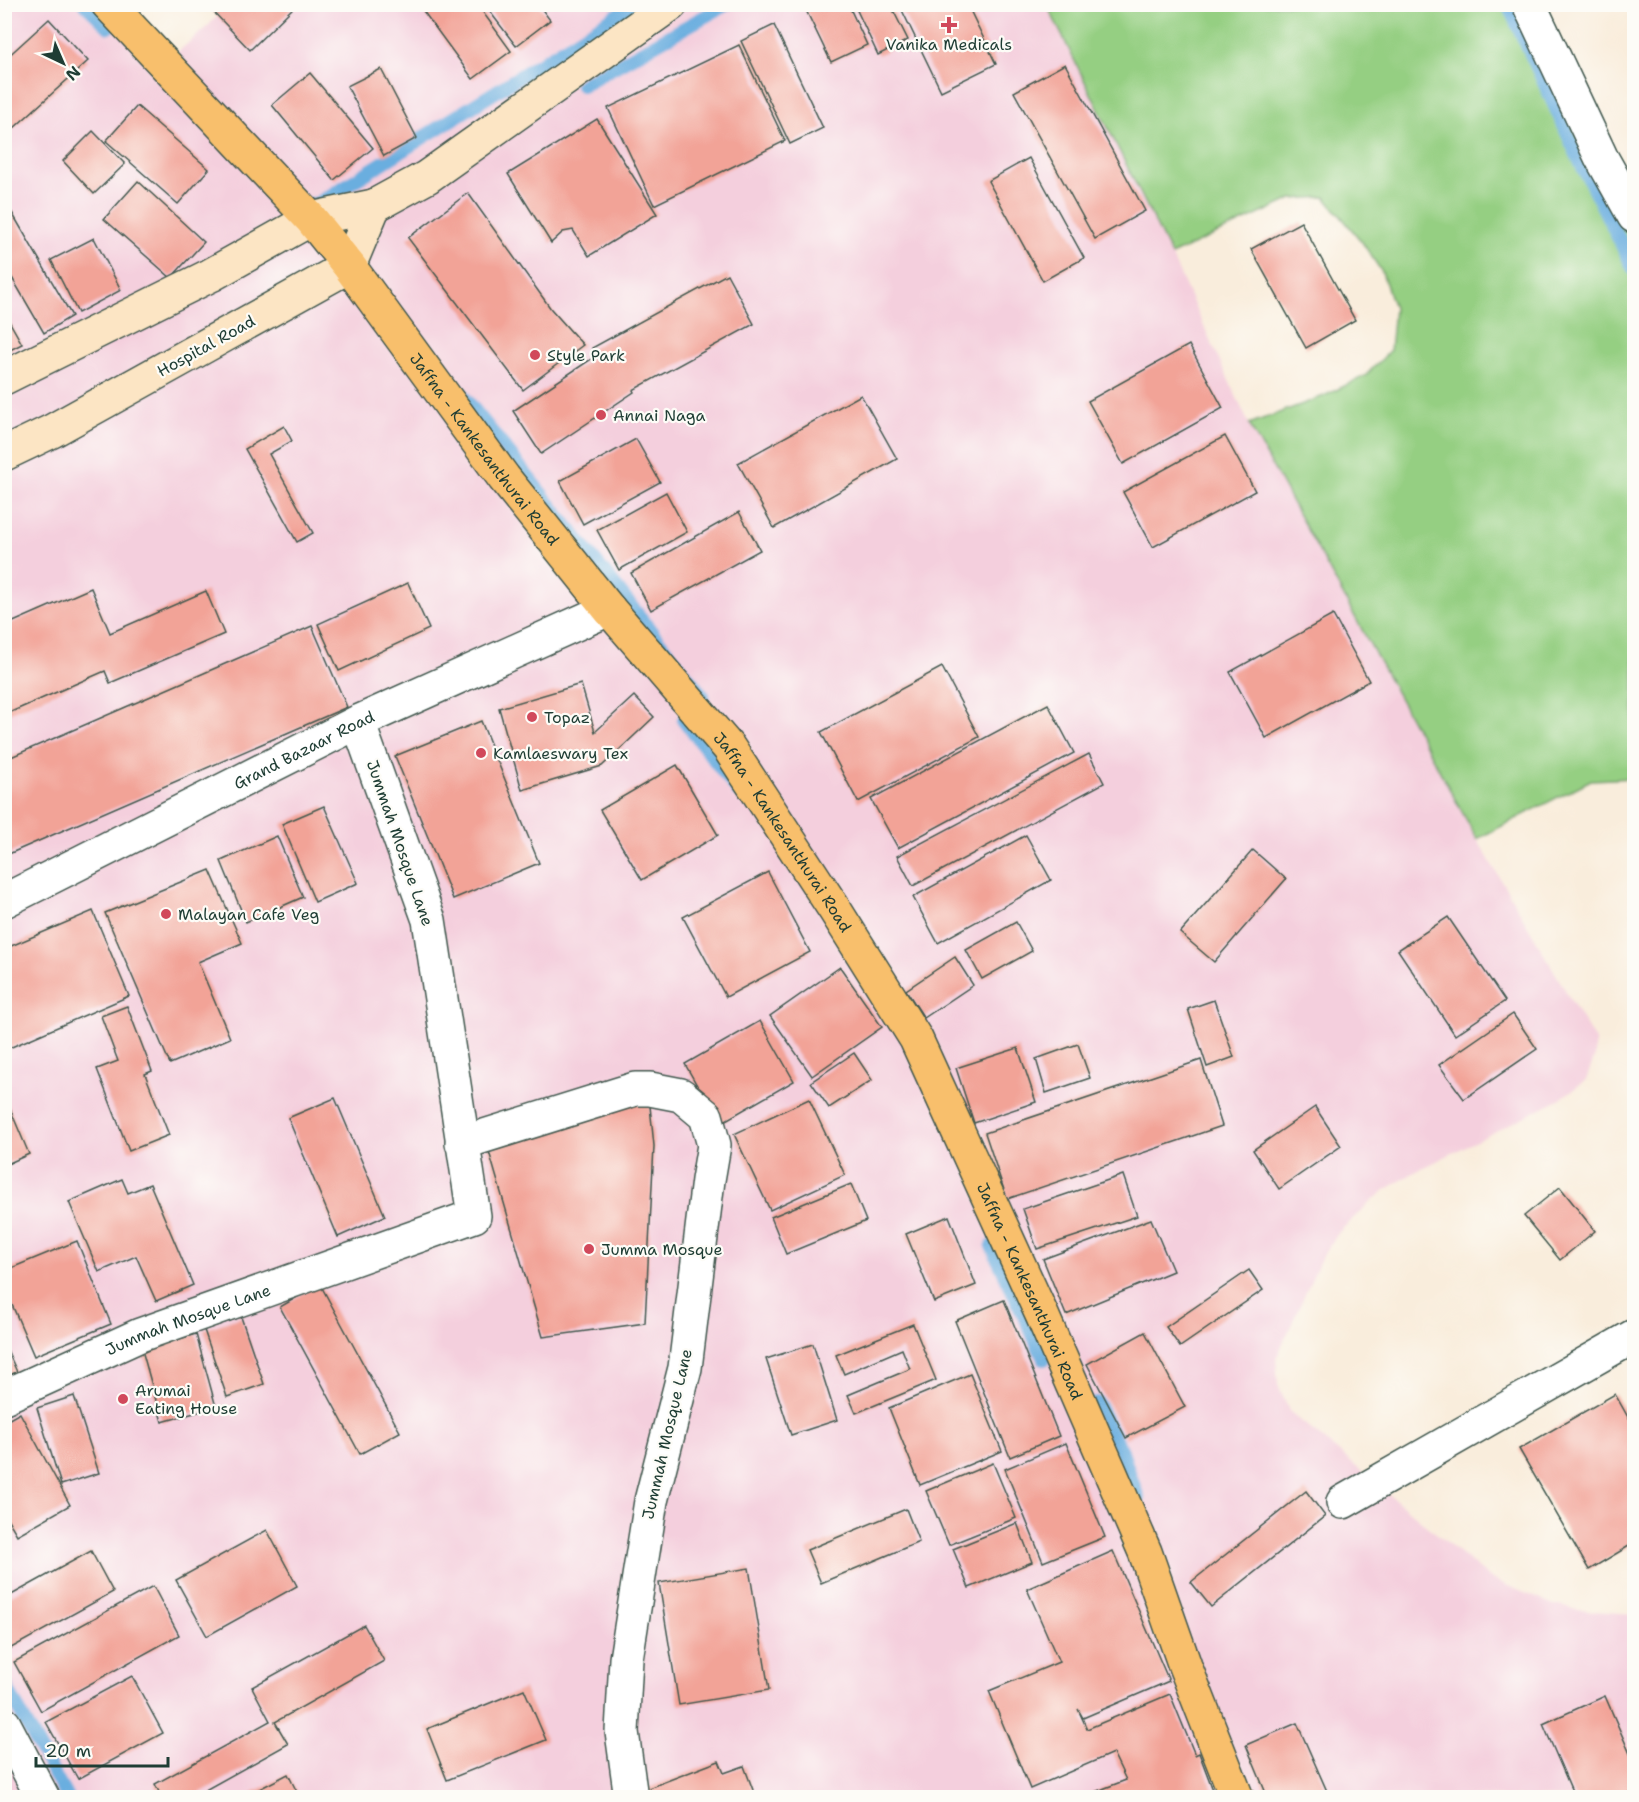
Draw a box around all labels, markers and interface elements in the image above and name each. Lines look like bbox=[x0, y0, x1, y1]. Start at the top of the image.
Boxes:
marker: Vanika Medicals bbox=[942, 18, 956, 32]
north arrow bbox=[33, 33, 93, 93]
place label: Vanika Medicals bbox=[886, 34, 1012, 55]
text: N bbox=[61, 61, 85, 85]
street label: Hospital Road bbox=[153, 310, 259, 382]
place label: Style Park bbox=[547, 345, 625, 366]
marker: Style Park bbox=[528, 348, 542, 362]
street label: Jaffna - Kankesanthurai Road bbox=[405, 349, 564, 549]
place label: Annai Naga bbox=[613, 405, 705, 426]
marker: Annai Naga bbox=[594, 408, 608, 422]
street label: Grand Bazaar Road bbox=[230, 705, 378, 794]
place label: Topaz bbox=[544, 707, 590, 728]
marker: Topaz bbox=[525, 710, 539, 724]
street label: Jaffna - Kankesanthurai Road bbox=[709, 727, 857, 936]
place label: Kamlaeswary Tex bbox=[493, 743, 628, 764]
marker: Kamlaeswary Tex bbox=[474, 746, 488, 760]
street label: Jummah Mosque Lane bbox=[362, 757, 438, 929]
place label: Malayan Cafe Veg bbox=[178, 904, 319, 925]
marker: Malayan Cafe Veg bbox=[159, 907, 173, 921]
street label: Jaffna - Kankesanthurai Road bbox=[972, 1179, 1088, 1403]
place label: Jumma Mosque bbox=[601, 1239, 722, 1260]
marker: Jumma Mosque bbox=[582, 1242, 596, 1256]
street label: Jummah Mosque Lane bbox=[102, 1279, 273, 1360]
street label: Jummah Mosque Lane bbox=[637, 1347, 697, 1521]
place label: Arumai Eating House bbox=[135, 1380, 237, 1419]
marker: Arumai Eating House bbox=[116, 1392, 130, 1406]
scale bar bbox=[36, 1730, 168, 1768]
text: 20 m bbox=[45, 1739, 91, 1763]

